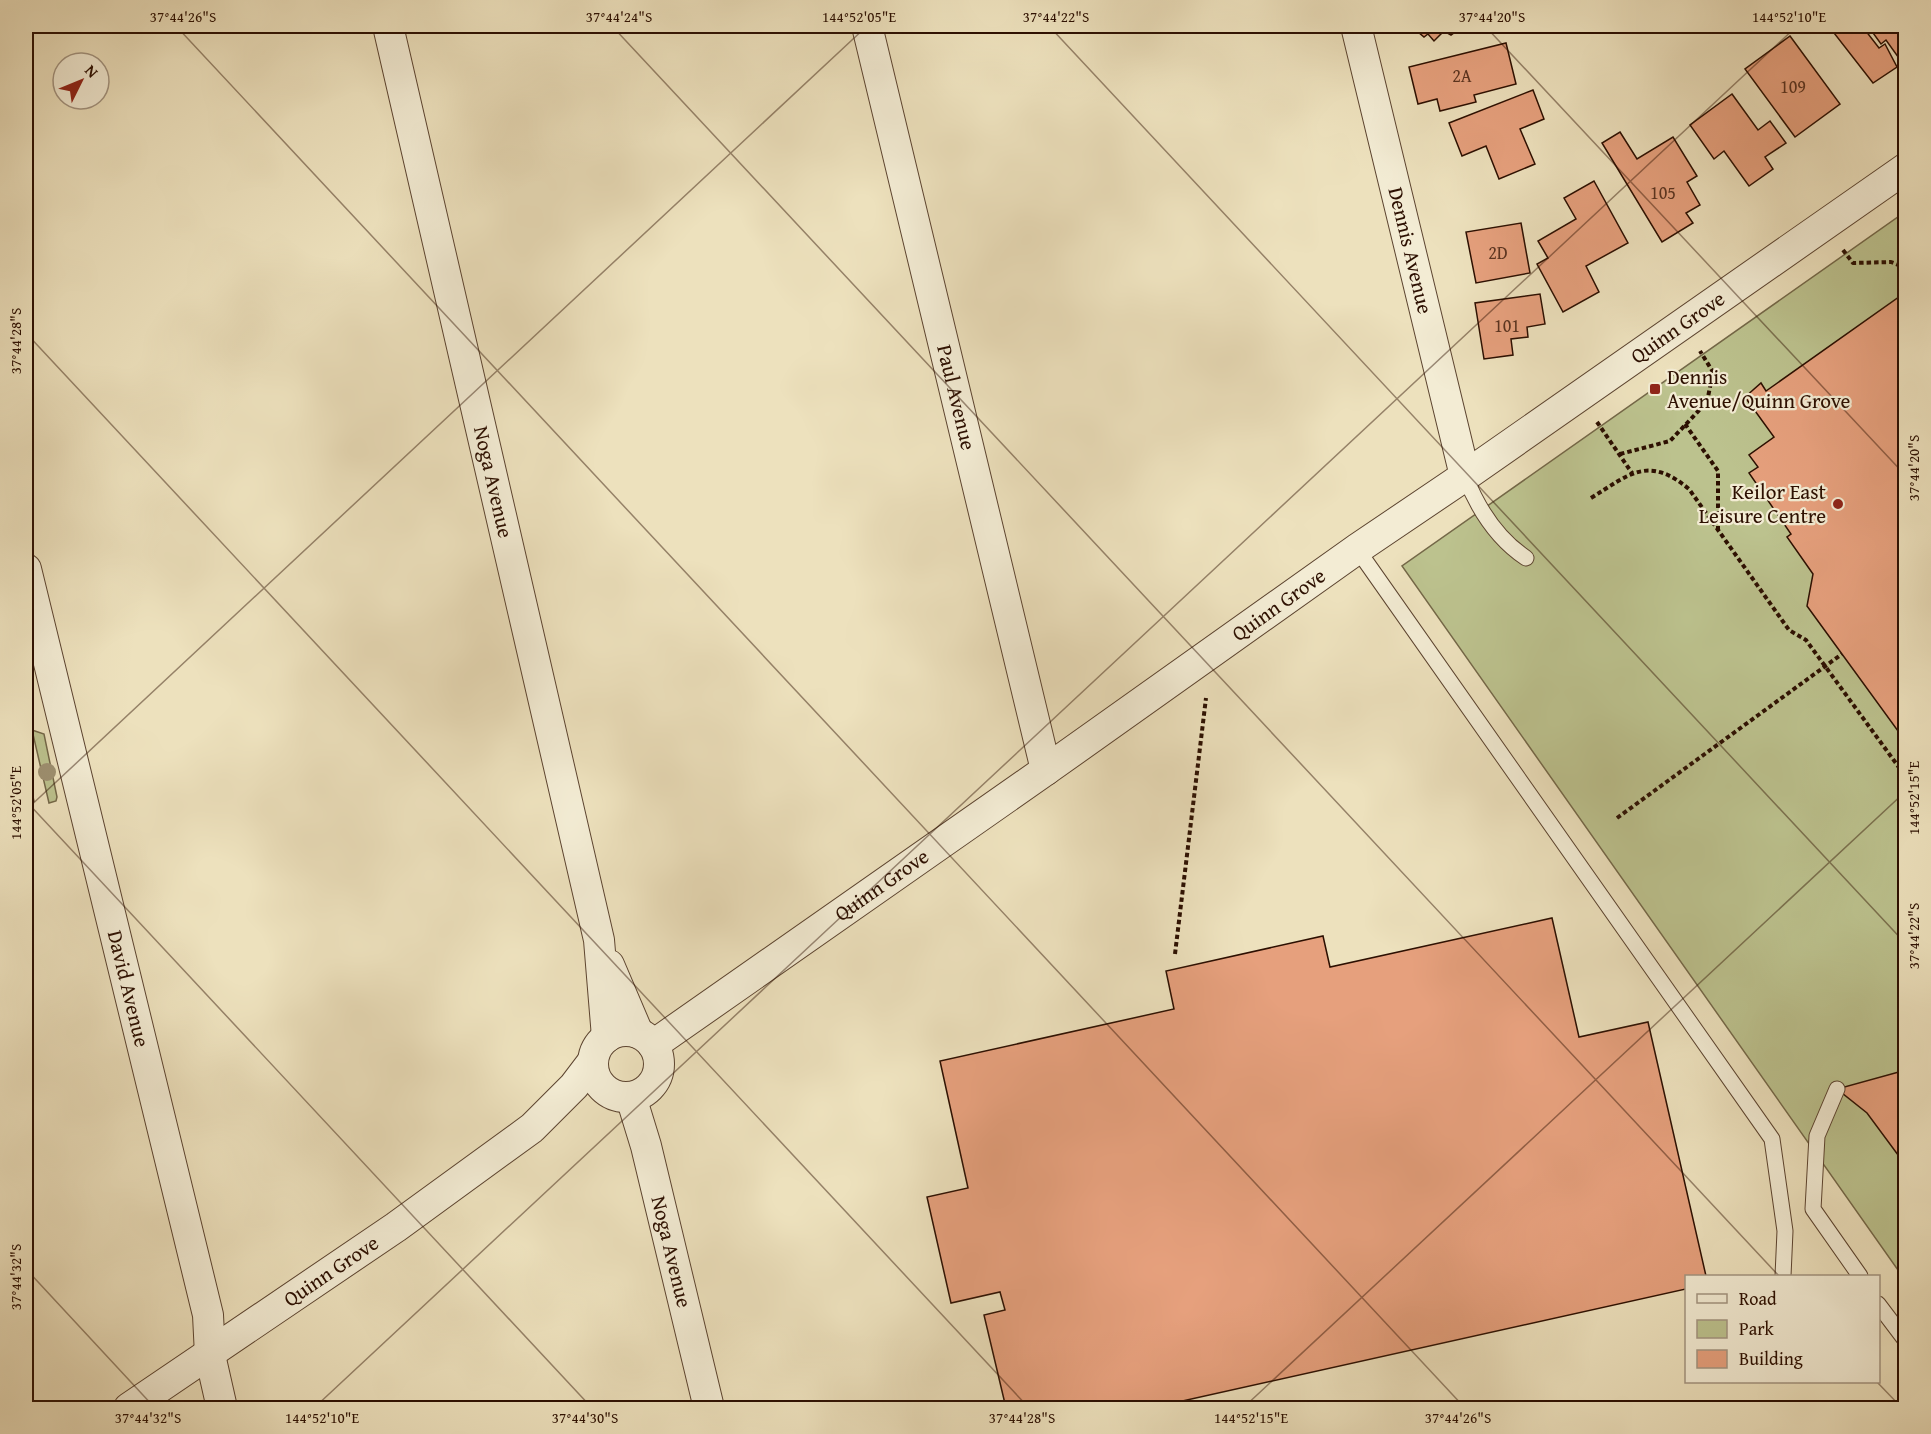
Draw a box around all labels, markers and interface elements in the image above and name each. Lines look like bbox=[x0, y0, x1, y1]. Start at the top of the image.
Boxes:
text: 37°44'26"S bbox=[150, 6, 216, 27]
text: 37°44'24"S bbox=[586, 6, 652, 27]
text: 144°52'05"E bbox=[822, 6, 896, 27]
text: 37°44'22"S bbox=[1023, 6, 1089, 27]
text: 37°44'20"S bbox=[1459, 6, 1525, 27]
text: 144°52'10"E bbox=[1752, 6, 1826, 27]
north arrow bbox=[51, 51, 111, 111]
text: N bbox=[80, 59, 105, 83]
house number: 2A bbox=[1452, 62, 1472, 89]
house number: 109 bbox=[1780, 73, 1806, 100]
house number: 105 bbox=[1650, 179, 1676, 206]
street label: Dennis Avenue bbox=[1381, 184, 1441, 317]
house number: 2D bbox=[1488, 239, 1508, 266]
street label: Quinn Grove bbox=[1624, 283, 1731, 371]
text: 37°44'28"S bbox=[5, 308, 26, 374]
house number: 101 bbox=[1494, 312, 1520, 339]
street label: Paul Avenue bbox=[929, 341, 985, 453]
place label: Dennis Avenue/Quinn Grove bbox=[1667, 361, 1851, 416]
marker: Dennis Avenue/Quinn Grove bbox=[1648, 382, 1662, 396]
street label: Noga Avenue bbox=[466, 423, 522, 541]
text: 37°44'20"S bbox=[1903, 435, 1924, 501]
place label: Keilor East Leisure Centre bbox=[1699, 476, 1827, 531]
marker: Keilor East Leisure Centre bbox=[1831, 497, 1845, 511]
street label: Quinn Grove bbox=[1225, 560, 1332, 649]
text: 144°52'15"E bbox=[1903, 761, 1924, 835]
text: 144°52'05"E bbox=[5, 766, 26, 840]
street label: Quinn Grove bbox=[828, 841, 935, 929]
text: 37°44'22"S bbox=[1903, 903, 1924, 969]
street label: David Avenue bbox=[100, 927, 158, 1050]
street label: Noga Avenue bbox=[644, 1193, 700, 1311]
street label: Quinn Grove bbox=[277, 1227, 385, 1314]
text: 37°44'32"S bbox=[5, 1244, 26, 1310]
legend bbox=[1685, 1275, 1880, 1383]
text: Road bbox=[1739, 1285, 1777, 1312]
text: Park bbox=[1739, 1315, 1775, 1342]
text: Building bbox=[1739, 1345, 1803, 1372]
text: 37°44'32"S bbox=[115, 1407, 181, 1428]
text: 144°52'10"E bbox=[285, 1407, 359, 1428]
text: 37°44'30"S bbox=[552, 1407, 618, 1428]
text: 37°44'28"S bbox=[989, 1407, 1055, 1428]
text: 144°52'15"E bbox=[1214, 1407, 1288, 1428]
text: 37°44'26"S bbox=[1425, 1407, 1491, 1428]

